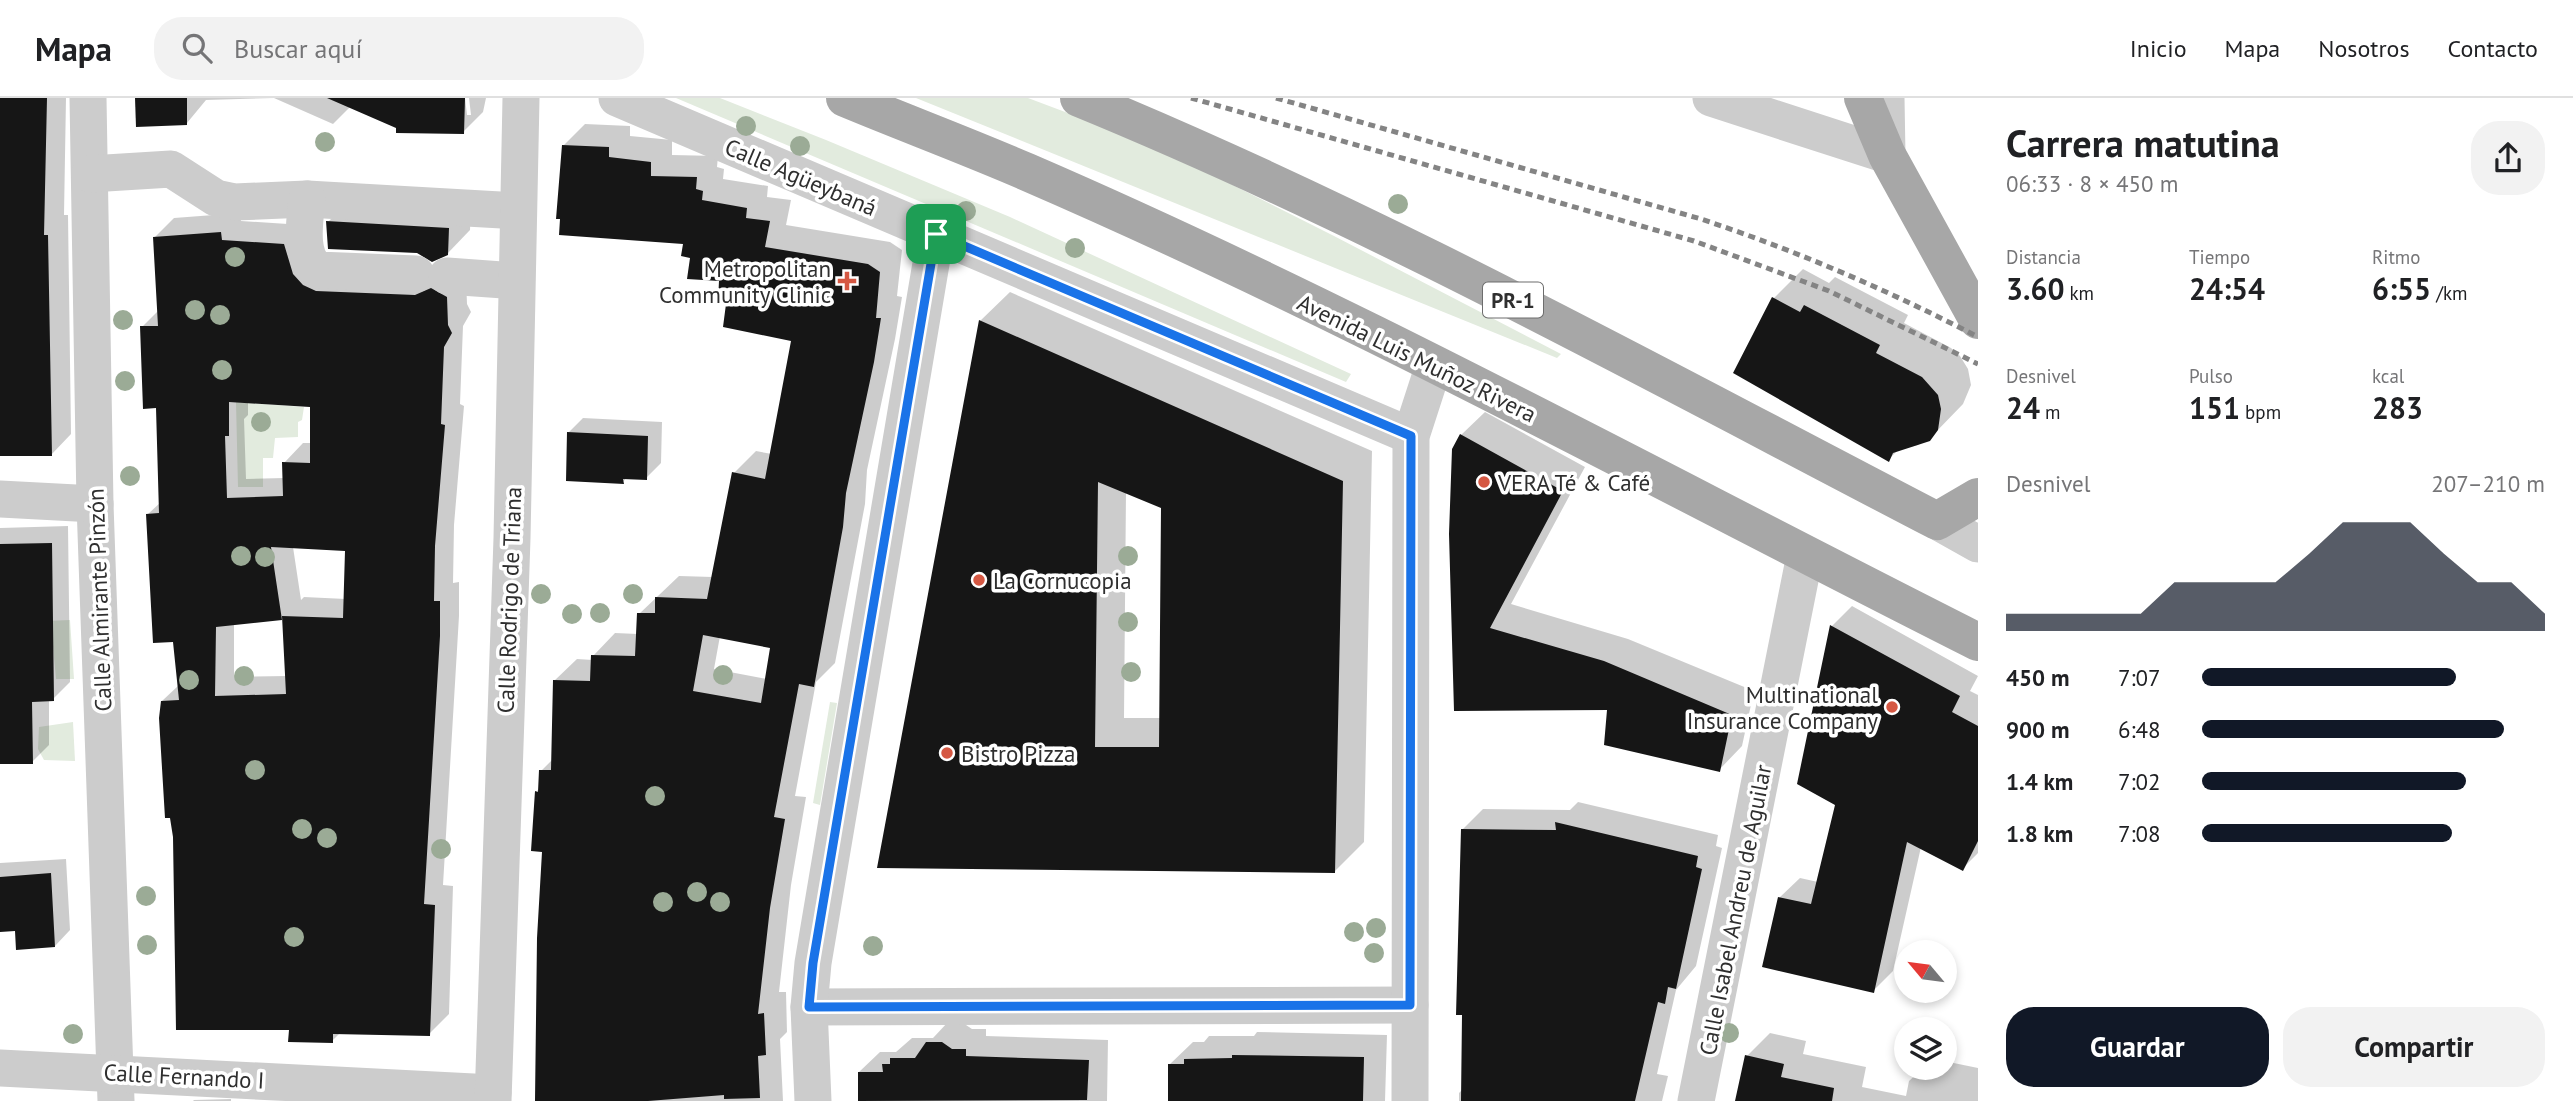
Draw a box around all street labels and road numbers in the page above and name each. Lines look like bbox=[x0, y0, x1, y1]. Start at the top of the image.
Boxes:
street label: Calle Agüeybaná bbox=[721, 132, 881, 222]
road number: PR-1 bbox=[1483, 282, 1543, 318]
street label: Avenida Luis Muñoz Rivera bbox=[1293, 288, 1541, 428]
street label: Calle Rodrigo de Triana bbox=[491, 486, 527, 714]
street label: Calle Almirante Pinzón bbox=[81, 488, 117, 712]
street label: Calle Isabel Andreu de Aguilar bbox=[1693, 762, 1777, 1058]
street label: Calle Fernando I bbox=[103, 1057, 265, 1095]

